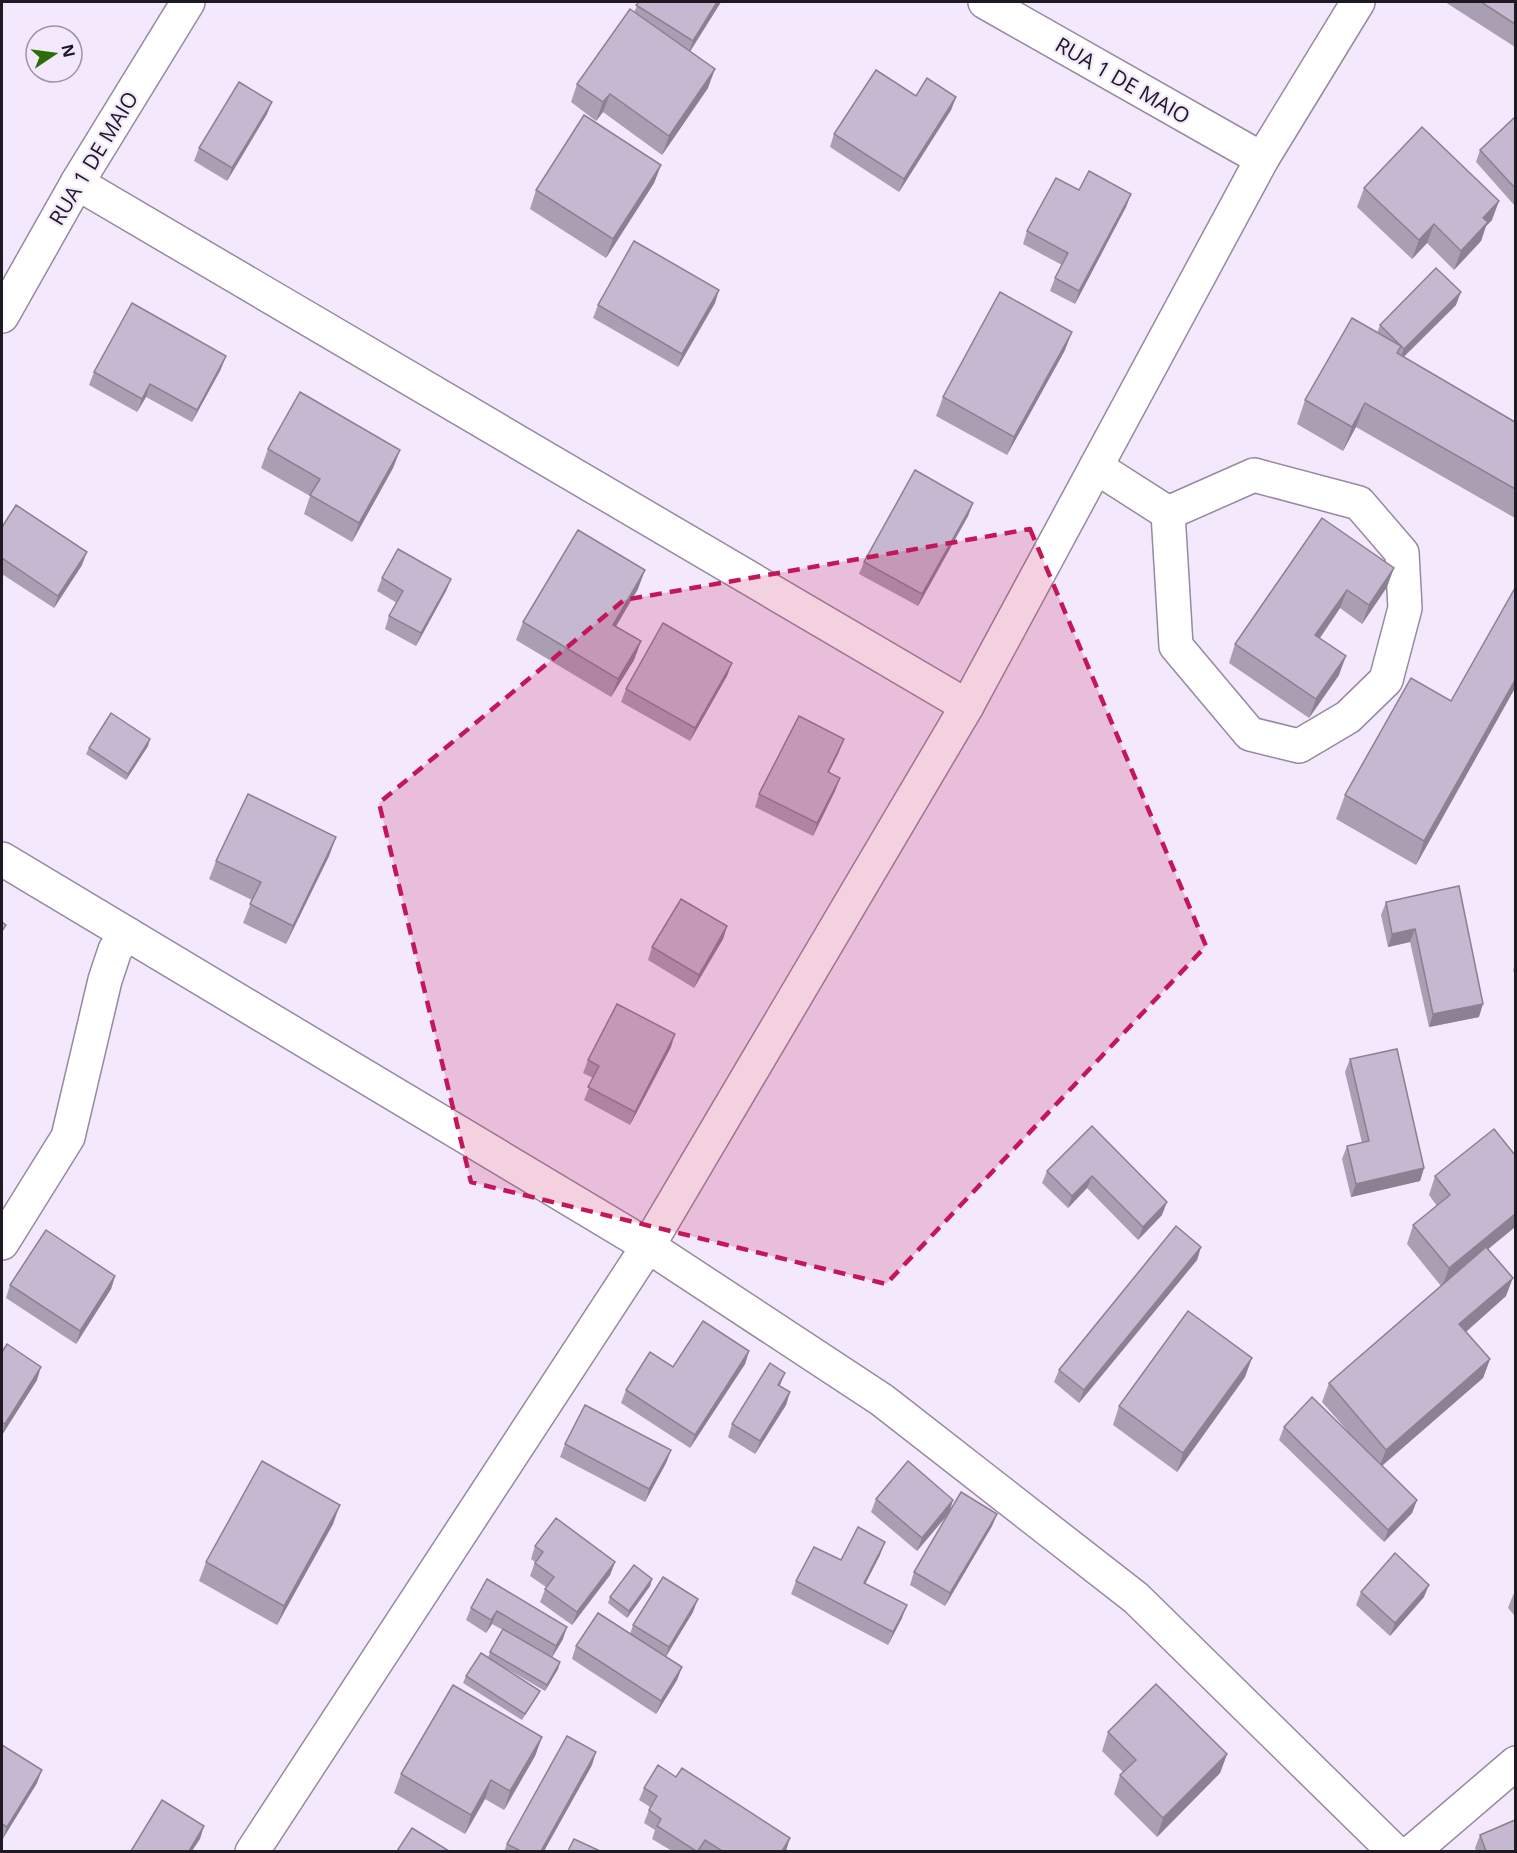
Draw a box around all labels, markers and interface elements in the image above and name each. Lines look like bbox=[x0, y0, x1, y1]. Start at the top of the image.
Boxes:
north arrow bbox=[24, 24, 84, 84]
street label: RUA 1 DE MAIO bbox=[1051, 30, 1195, 130]
text: N bbox=[56, 42, 81, 59]
street label: RUA 1 DE MAIO bbox=[42, 86, 144, 230]

